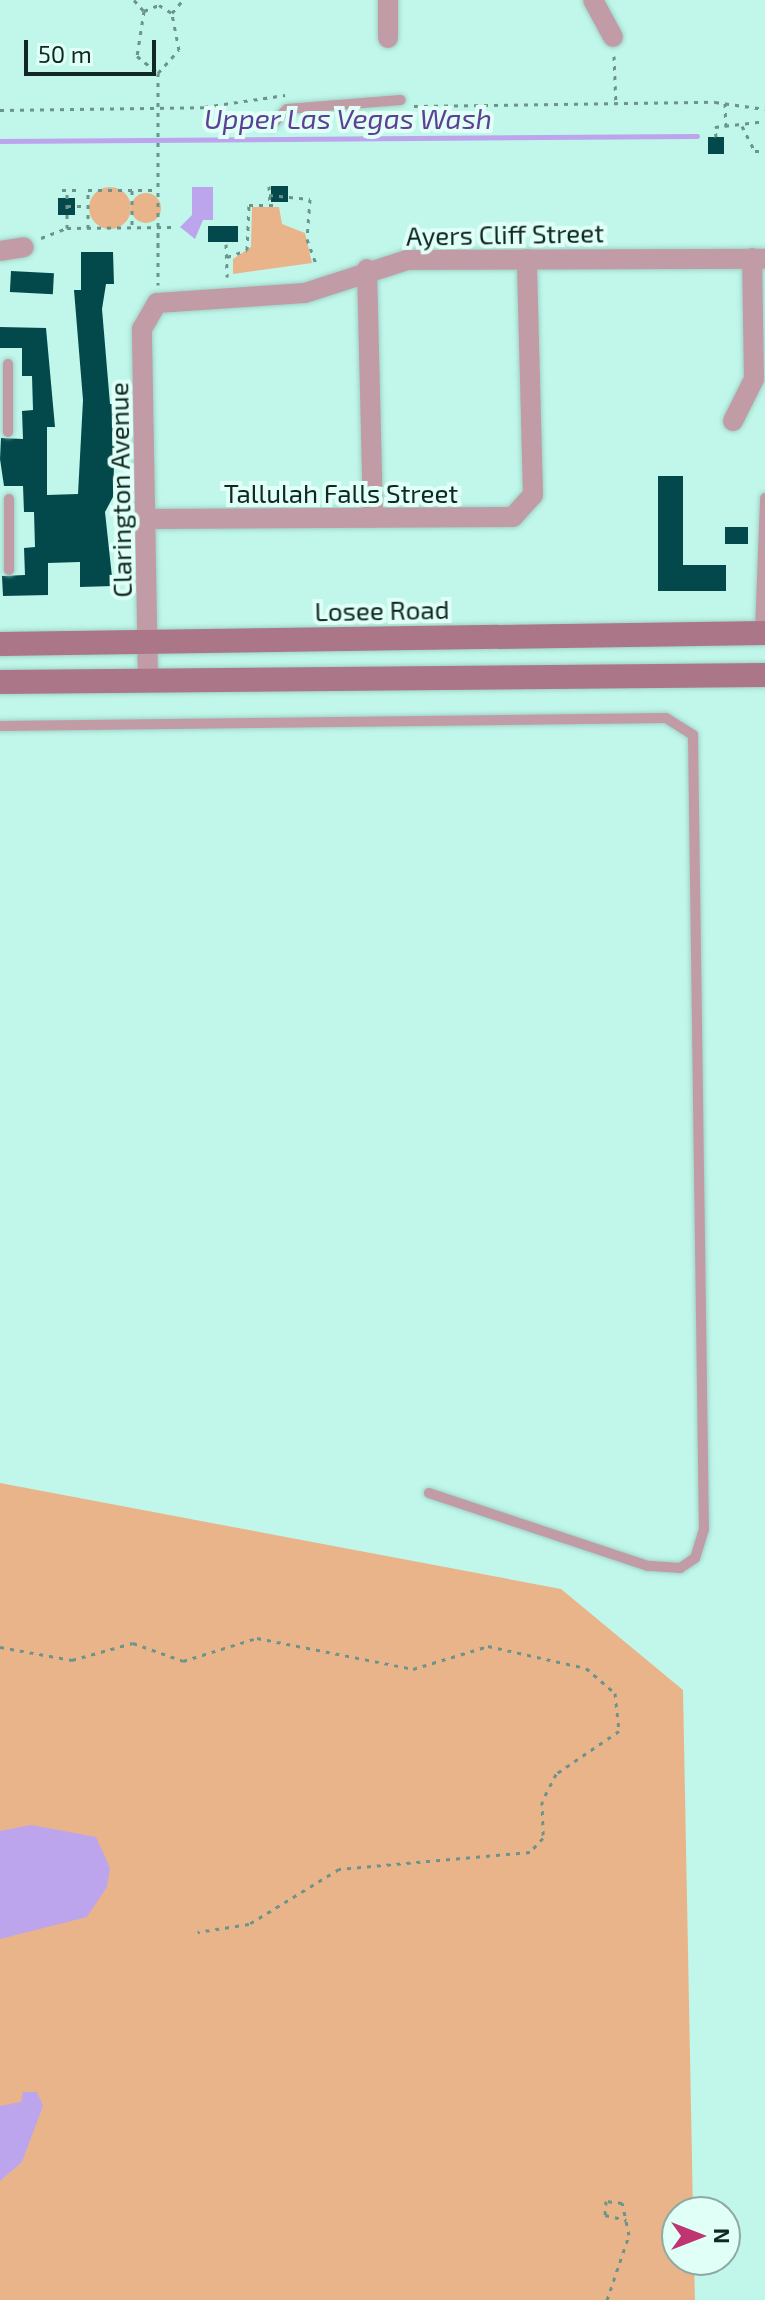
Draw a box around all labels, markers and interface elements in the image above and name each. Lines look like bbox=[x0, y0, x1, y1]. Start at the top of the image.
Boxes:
scale bar bbox=[28, 24, 160, 74]
text: 50 m bbox=[38, 39, 92, 68]
water label: Upper Las Vegas Wash bbox=[203, 101, 493, 135]
street label: Ayers Cliff Street bbox=[406, 217, 604, 251]
street label: Clarington Avenue bbox=[103, 382, 137, 598]
street label: Tallulah Falls Street bbox=[224, 477, 458, 509]
street label: Losee Road bbox=[314, 593, 450, 627]
north arrow bbox=[661, 2196, 741, 2276]
text: N bbox=[710, 2228, 736, 2244]

